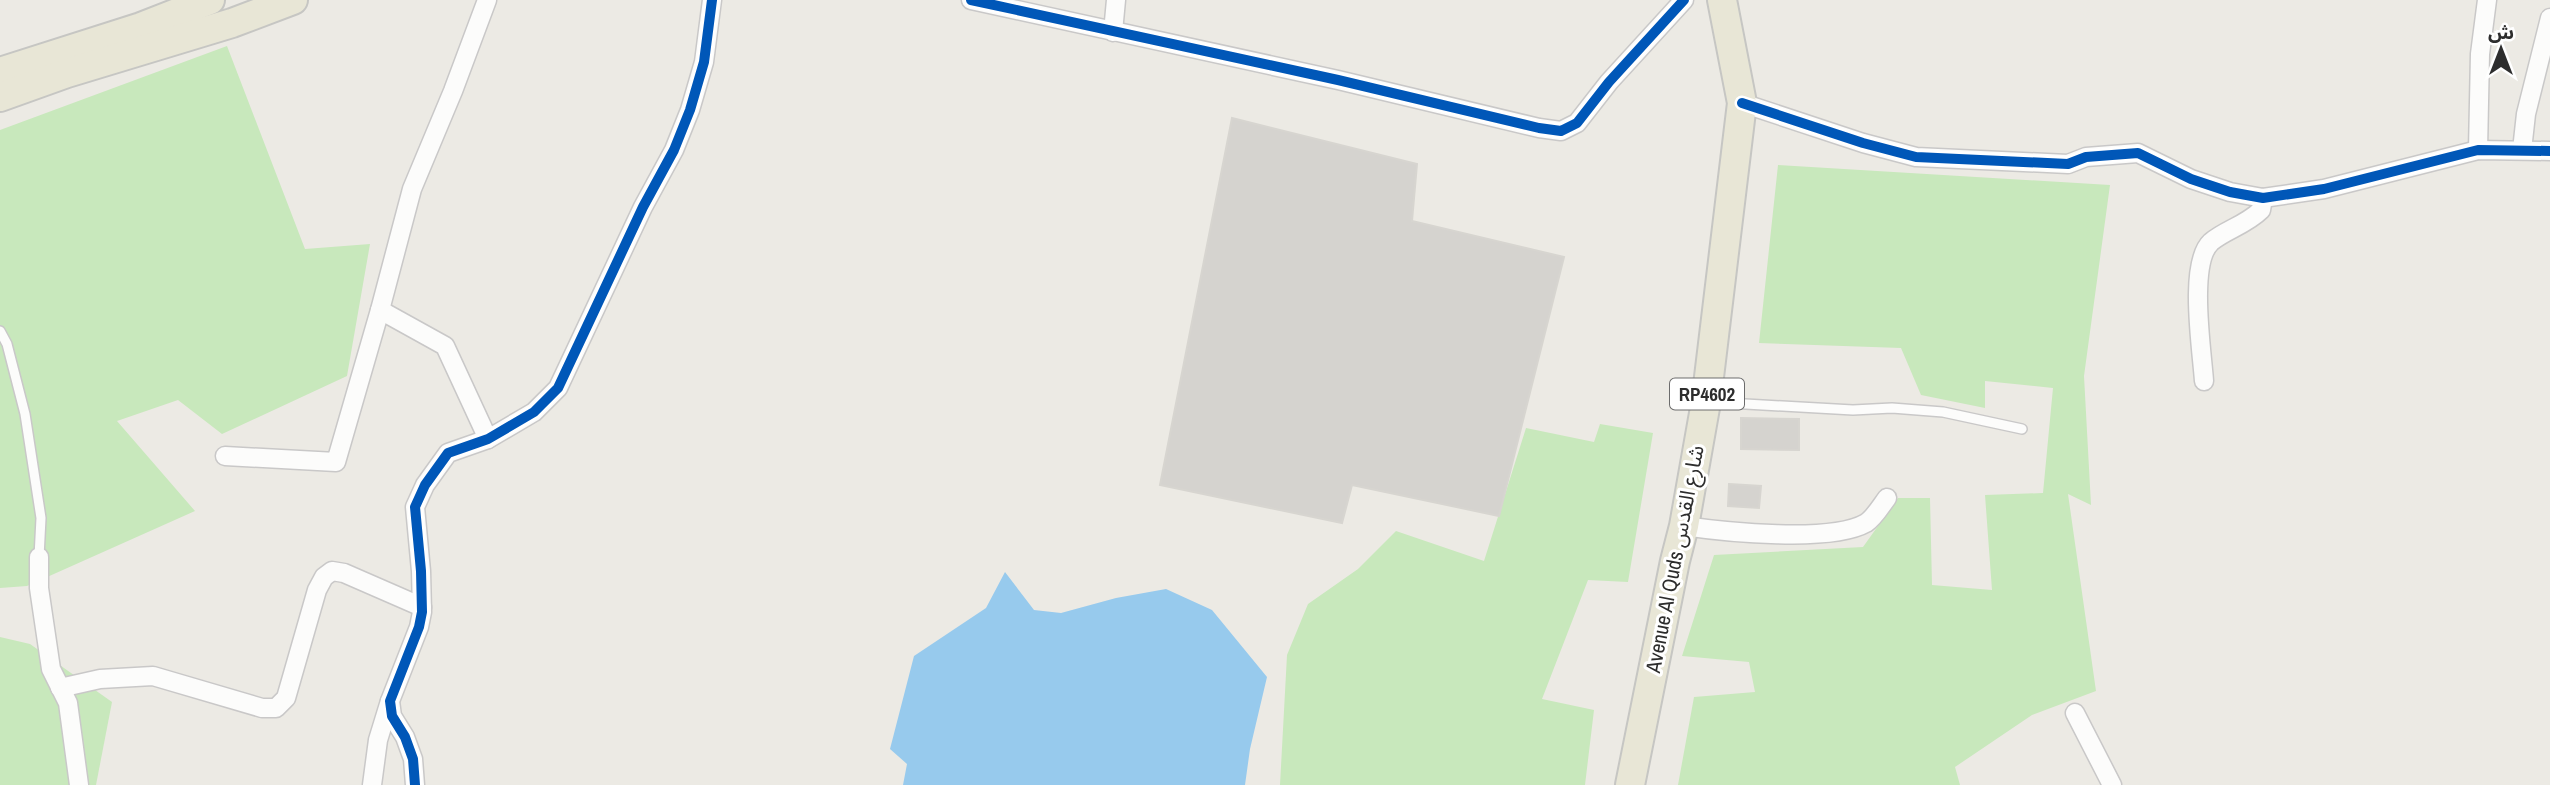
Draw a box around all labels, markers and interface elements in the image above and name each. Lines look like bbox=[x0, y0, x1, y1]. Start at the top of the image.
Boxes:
north arrow bbox=[2466, 14, 2536, 84]
text: ش bbox=[2488, 19, 2514, 45]
road number: RP4602 bbox=[1670, 378, 1744, 410]
street label: Avenue Al Quds شارع القدس bbox=[1638, 443, 1712, 676]

